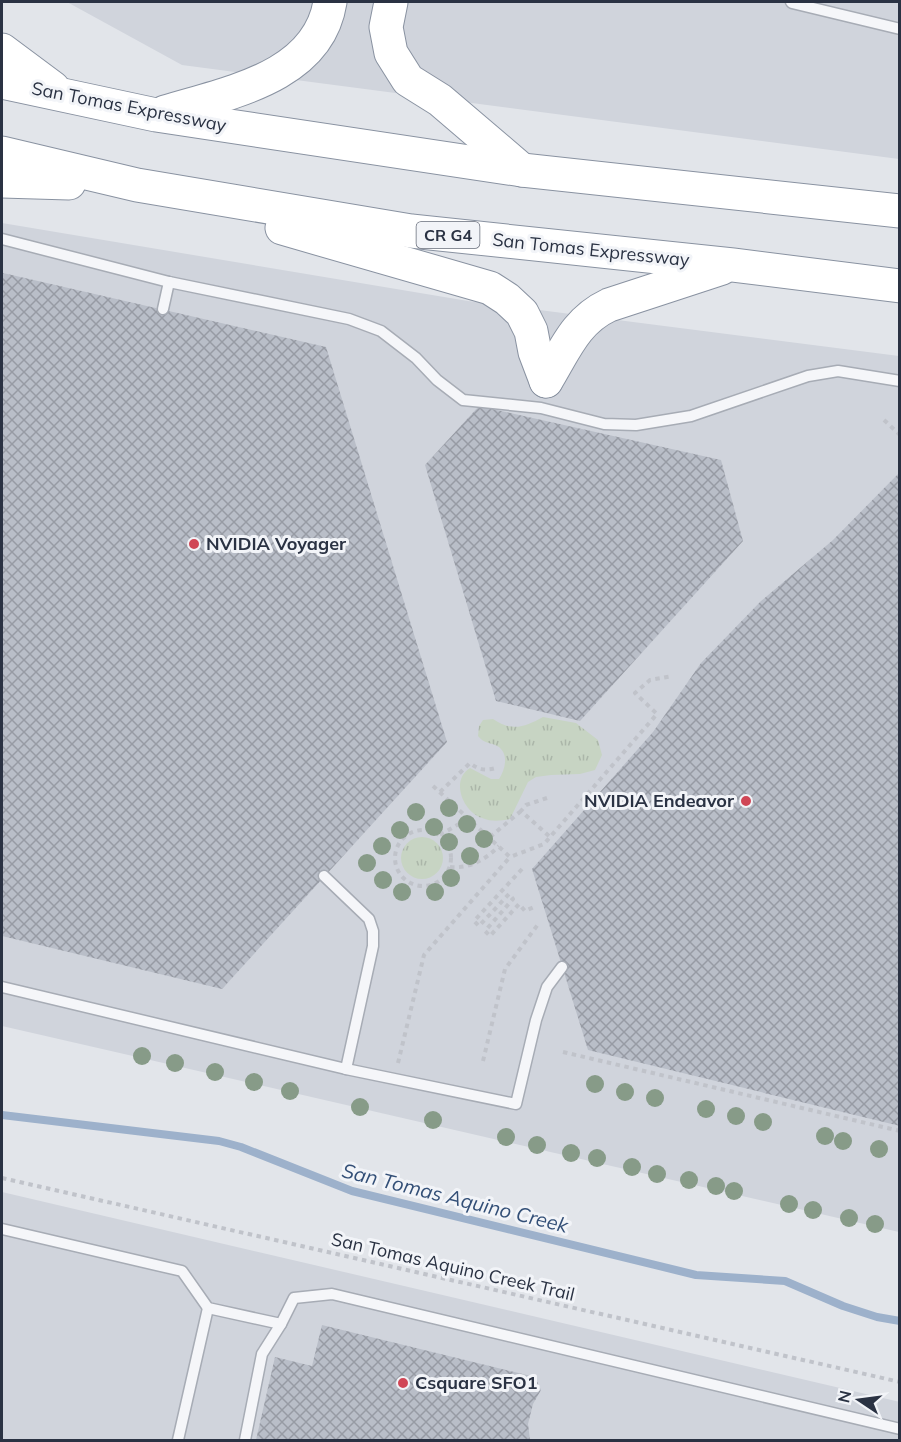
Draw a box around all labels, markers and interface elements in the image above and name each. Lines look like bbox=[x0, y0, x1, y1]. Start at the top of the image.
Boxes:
street label: San Tomas Expressway bbox=[30, 76, 229, 137]
road number: CR G4 bbox=[416, 222, 480, 248]
street label: San Tomas Expressway bbox=[491, 228, 691, 271]
place label: NVIDIA Voyager bbox=[206, 532, 347, 555]
marker: NVIDIA Voyager bbox=[187, 537, 201, 551]
place label: NVIDIA Endeavor bbox=[584, 789, 735, 812]
marker: NVIDIA Endeavor bbox=[739, 794, 753, 808]
water label: San Tomas Aquino Creek bbox=[339, 1157, 571, 1238]
street label: San Tomas Aquino Creek Trail bbox=[329, 1227, 577, 1306]
north arrow bbox=[829, 1370, 889, 1430]
place label: Csquare SFO1 bbox=[415, 1371, 538, 1394]
marker: Csquare SFO1 bbox=[396, 1376, 410, 1390]
text: N bbox=[833, 1388, 855, 1405]

